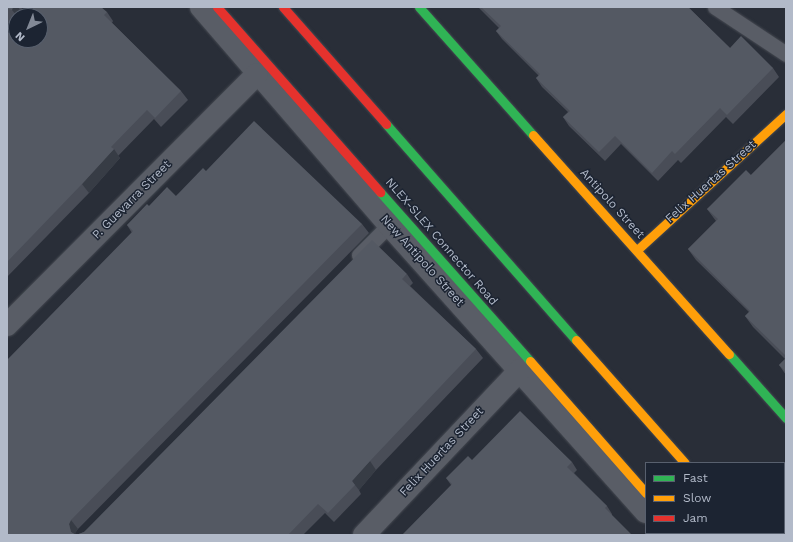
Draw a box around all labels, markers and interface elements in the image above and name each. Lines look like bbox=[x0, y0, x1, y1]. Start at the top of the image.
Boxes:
north arrow bbox=[8, 8, 48, 48]
text: N bbox=[13, 29, 28, 44]
street label: Felix Huertas Street bbox=[663, 138, 759, 226]
street label: P. Guevarra Street bbox=[90, 158, 174, 242]
street label: Antipolo Street bbox=[577, 166, 647, 242]
street label: NLEX-SLEX Connector Road bbox=[382, 175, 500, 309]
street label: New Antipolo Street bbox=[377, 212, 467, 310]
street label: Felix Huertas Street bbox=[397, 404, 487, 500]
legend bbox=[645, 462, 785, 534]
text: Fast bbox=[683, 471, 708, 485]
text: Slow bbox=[683, 491, 711, 505]
text: Jam bbox=[683, 511, 708, 525]

